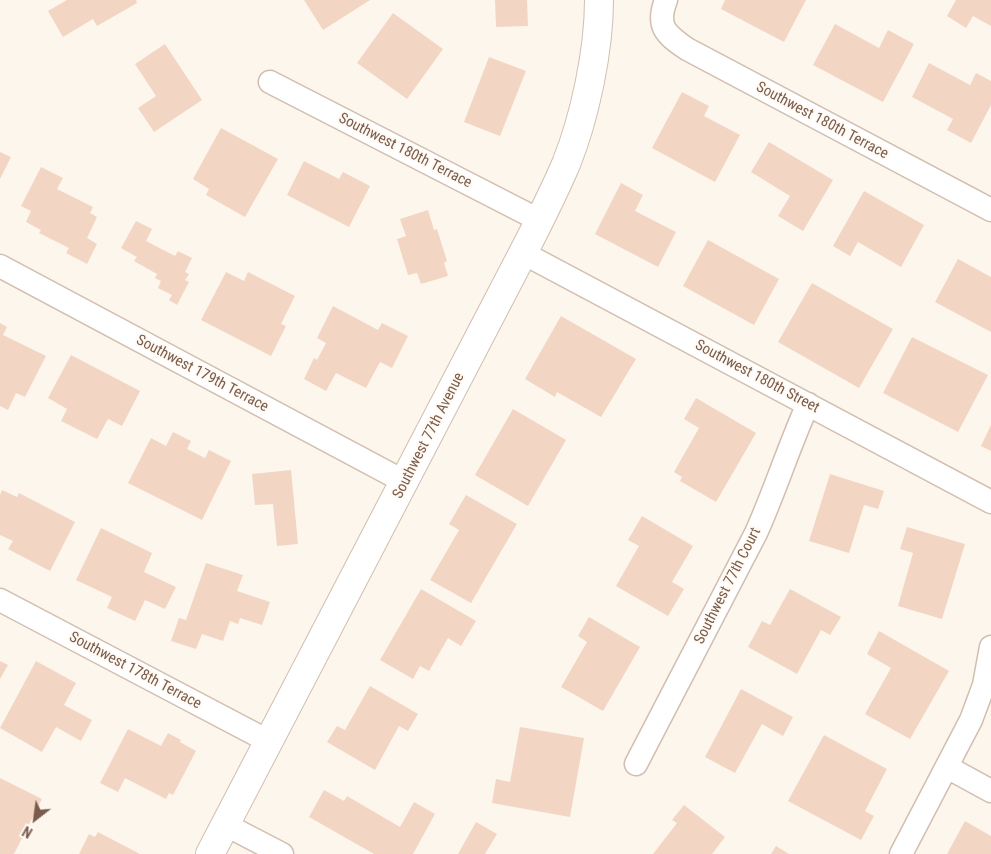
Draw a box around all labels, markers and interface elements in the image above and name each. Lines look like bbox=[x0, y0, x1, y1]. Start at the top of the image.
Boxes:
street label: Southwest 180th Terrace bbox=[753, 79, 891, 163]
street label: Southwest 180th Terrace bbox=[335, 110, 475, 192]
street label: Southwest 179th Terrace bbox=[133, 332, 271, 416]
street label: Southwest 180th Street bbox=[692, 337, 822, 417]
street label: Southwest 77th Avenue bbox=[389, 370, 469, 502]
street label: Southwest 77th Court bbox=[691, 525, 765, 647]
street label: Southwest 178th Terrace bbox=[66, 629, 204, 713]
north arrow bbox=[10, 794, 60, 844]
text: N bbox=[20, 823, 35, 841]

